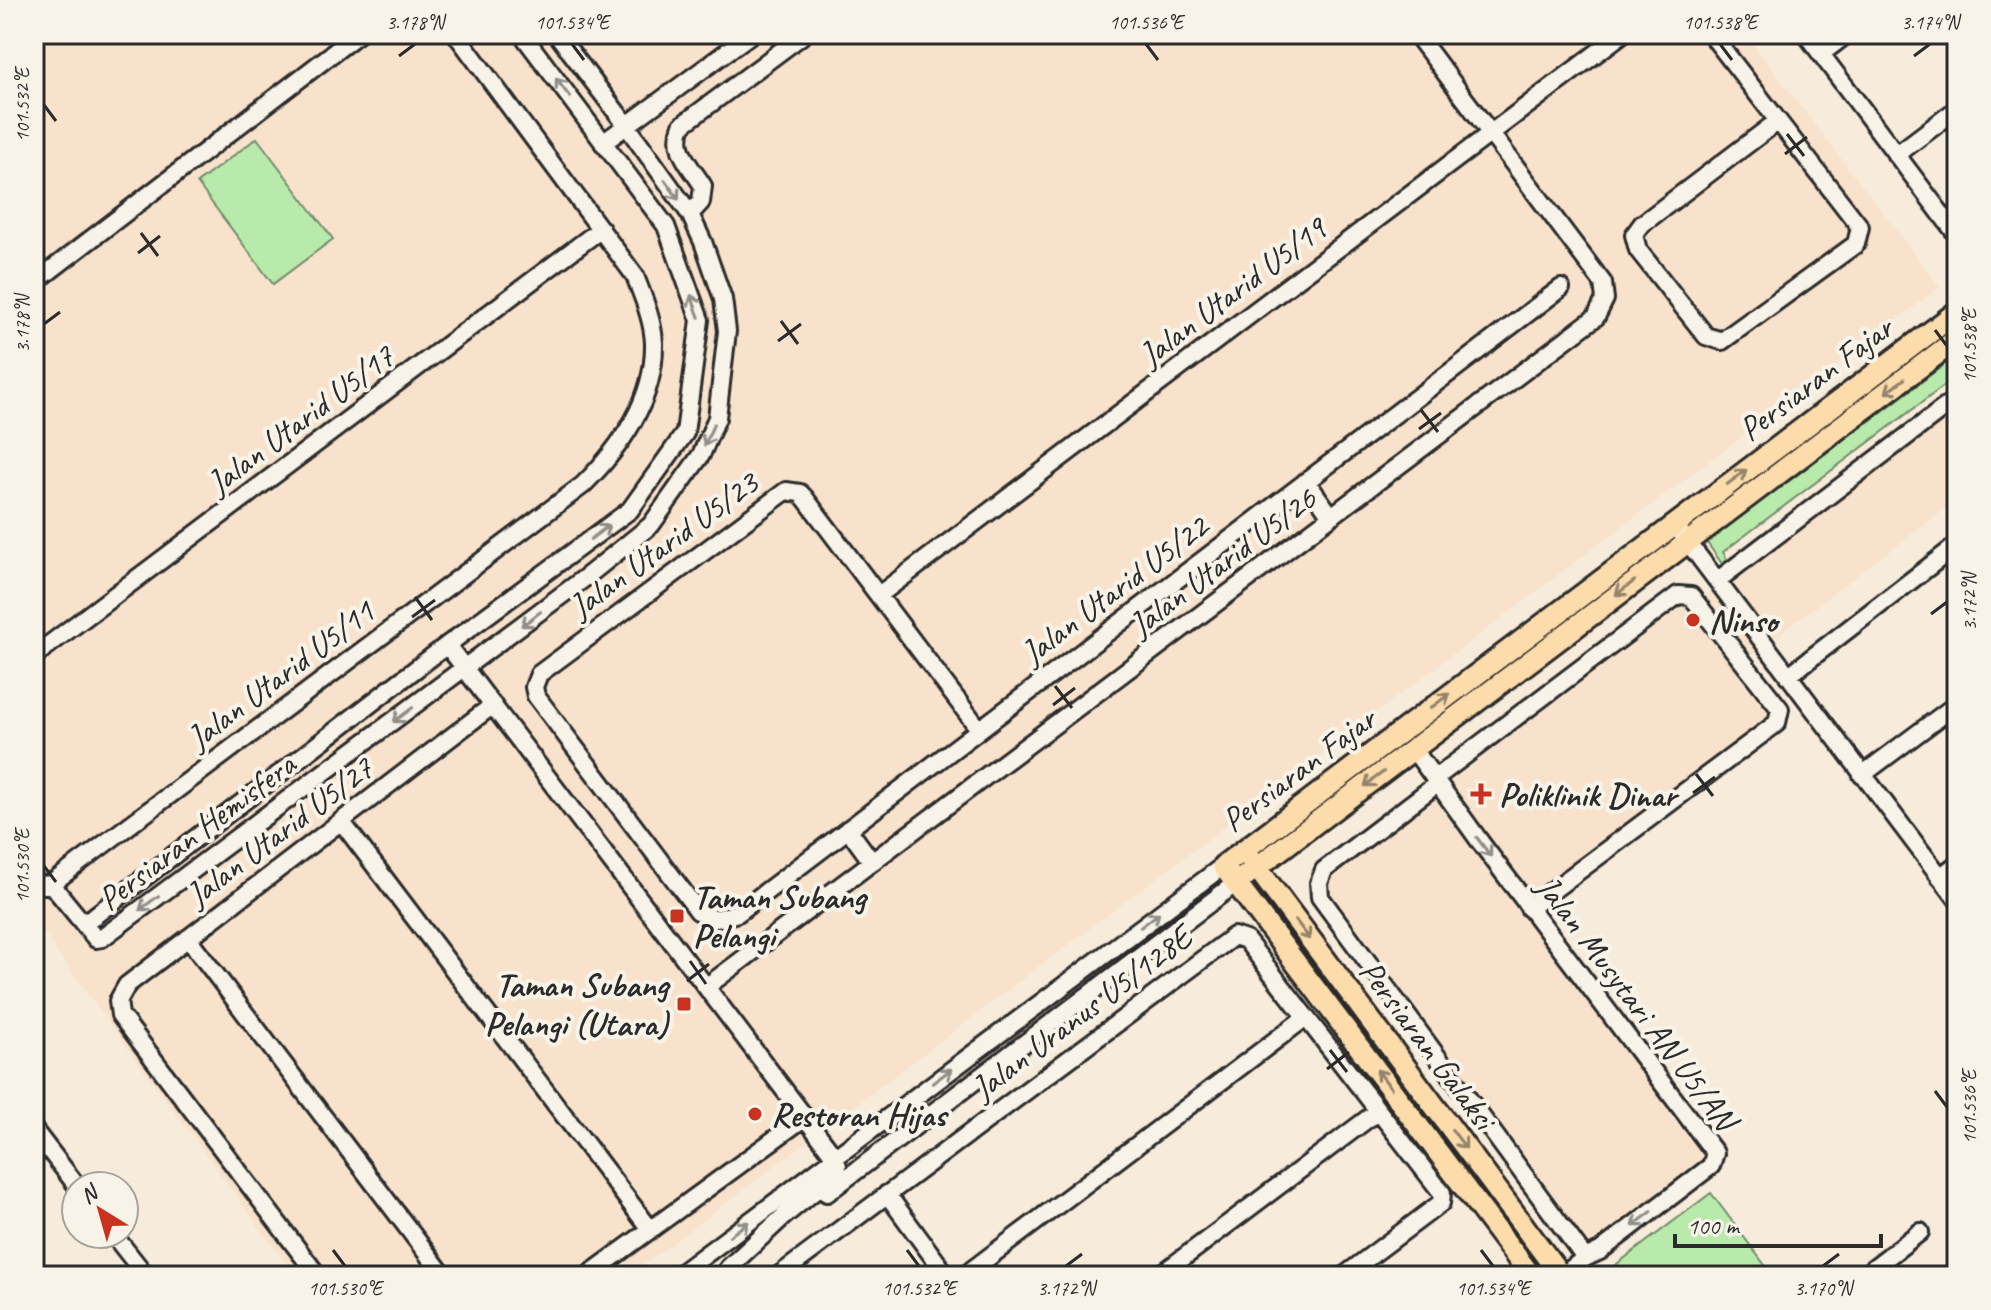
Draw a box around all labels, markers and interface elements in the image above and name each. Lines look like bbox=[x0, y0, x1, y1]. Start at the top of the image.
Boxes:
text: 3.178°N bbox=[386, 10, 447, 35]
text: 101.534°E bbox=[535, 10, 612, 35]
text: 101.536°E bbox=[1109, 10, 1186, 35]
text: 101.538°E bbox=[1683, 10, 1760, 35]
text: 3.174°N bbox=[1901, 10, 1962, 35]
text: 101.532°E bbox=[10, 65, 35, 142]
one-way arrow bbox=[554, 78, 571, 100]
one-way arrow bbox=[664, 178, 680, 200]
street label: Jalan Utarid U5/19 bbox=[1129, 205, 1337, 377]
text: 3.178°N bbox=[10, 292, 35, 353]
one-way arrow bbox=[687, 294, 702, 319]
street label: Persiaran Fajar bbox=[1730, 305, 1903, 450]
text: 101.538°E bbox=[1957, 306, 1982, 383]
street label: Jalan Utarid U5/17 bbox=[197, 334, 404, 505]
one-way arrow bbox=[1884, 377, 1906, 394]
one-way arrow bbox=[701, 423, 716, 447]
street label: Jalan Utarid U5/23 bbox=[559, 460, 768, 629]
one-way arrow bbox=[1725, 468, 1747, 485]
street label: Jalan Utarid U5/26 bbox=[1119, 476, 1326, 647]
street label: Jalan Utarid U5/22 bbox=[1011, 503, 1219, 675]
one-way arrow bbox=[589, 523, 610, 540]
text: 3.172°N bbox=[1957, 570, 1982, 631]
one-way arrow bbox=[1615, 579, 1636, 596]
street label: Jalan Utarid U5/11 bbox=[177, 589, 384, 760]
place label: Ninso bbox=[1709, 599, 1781, 642]
one-way arrow bbox=[520, 611, 542, 627]
marker: Ninso bbox=[1684, 611, 1702, 629]
one-way arrow bbox=[1429, 693, 1450, 710]
street label: Persiaran Fajar bbox=[1213, 696, 1386, 841]
one-way arrow bbox=[392, 706, 414, 723]
street label: Persiaran Hemisfera bbox=[89, 742, 306, 920]
street label: Jalan Utarid U5/27 bbox=[176, 746, 383, 917]
one-way arrow bbox=[1364, 771, 1385, 788]
place label: Poliklinik Dinar bbox=[1499, 773, 1680, 816]
marker: Poliklinik Dinar bbox=[1470, 783, 1492, 805]
text: 101.530°E bbox=[10, 826, 35, 903]
one-way arrow bbox=[1475, 835, 1492, 857]
street label: Jalan Musytari AN U5/AN bbox=[1526, 865, 1750, 1142]
place label: Taman Subang Pelangi bbox=[693, 875, 869, 957]
one-way arrow bbox=[139, 895, 160, 912]
marker: Taman Subang Pelangi bbox=[668, 907, 686, 925]
one-way arrow bbox=[1139, 912, 1160, 929]
street label: Jalan Uranus U5/128E bbox=[961, 913, 1203, 1110]
one-way arrow bbox=[1295, 919, 1312, 940]
street label: Persiaran Galaksi bbox=[1350, 951, 1507, 1140]
place label: Taman Subang Pelangi (Utara) bbox=[485, 963, 672, 1045]
marker: Taman Subang Pelangi (Utara) bbox=[675, 995, 693, 1013]
text: 101.536°E bbox=[1957, 1067, 1982, 1144]
one-way arrow bbox=[931, 1068, 952, 1085]
one-way arrow bbox=[1375, 1069, 1392, 1091]
place label: Restoran Hijas bbox=[771, 1093, 949, 1136]
marker: Restoran Hijas bbox=[746, 1105, 764, 1123]
one-way arrow bbox=[1450, 1127, 1467, 1149]
north arrow bbox=[60, 1170, 140, 1250]
text: N bbox=[75, 1178, 105, 1210]
scale bar bbox=[1675, 1198, 1881, 1248]
one-way arrow bbox=[1632, 1210, 1653, 1227]
text: 100 m bbox=[1687, 1211, 1741, 1241]
one-way arrow bbox=[728, 1221, 750, 1237]
text: 101.530°E bbox=[308, 1276, 385, 1301]
text: 101.532°E bbox=[882, 1276, 959, 1301]
text: 3.172°N bbox=[1037, 1276, 1098, 1301]
text: 101.534°E bbox=[1456, 1276, 1533, 1301]
text: 3.170°N bbox=[1794, 1276, 1855, 1301]

